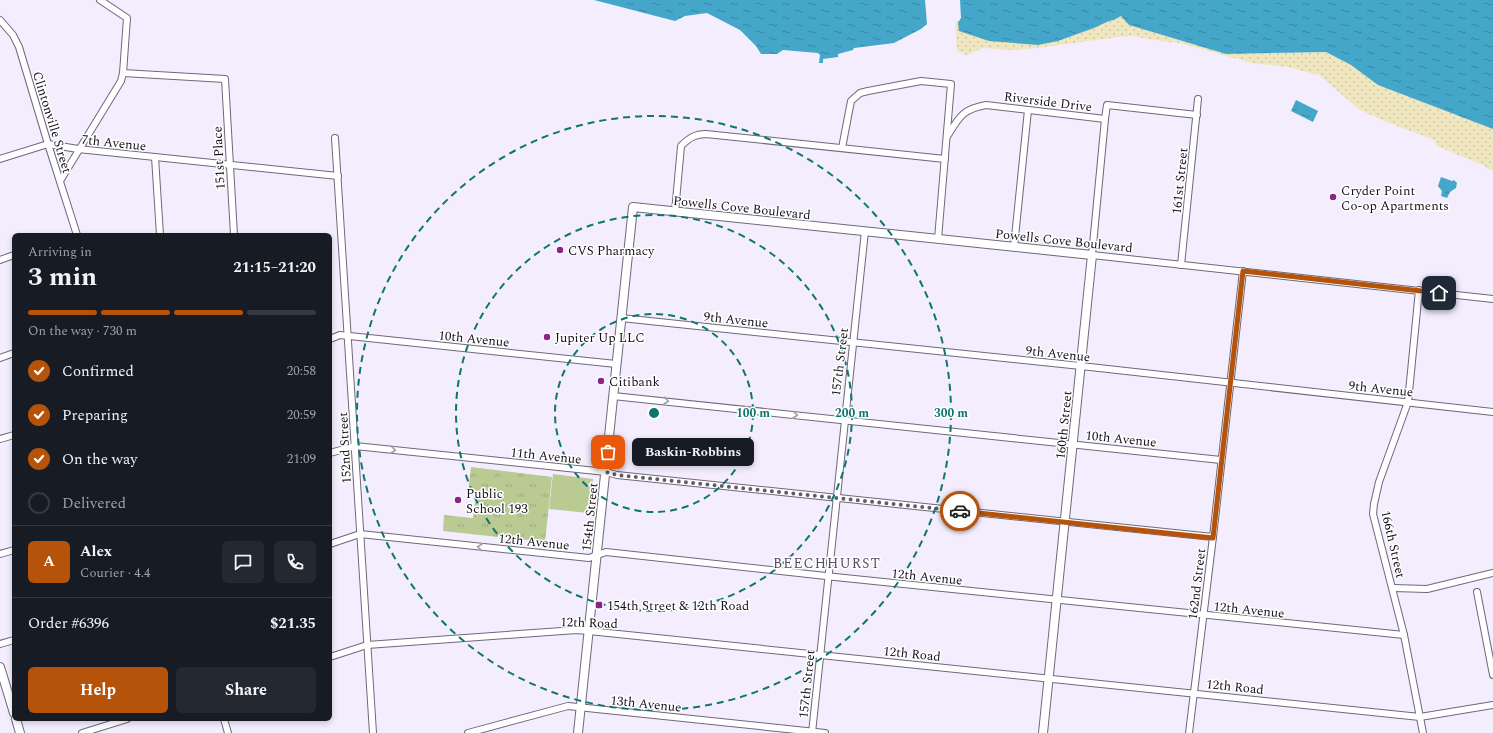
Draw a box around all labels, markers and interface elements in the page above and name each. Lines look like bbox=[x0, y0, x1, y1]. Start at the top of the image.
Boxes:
street label: Clintonville Street bbox=[27, 69, 77, 176]
street label: Riverside Drive bbox=[1003, 87, 1093, 117]
street label: 151st Place bbox=[207, 126, 231, 190]
street label: 7th Avenue bbox=[81, 130, 147, 156]
street label: 161st Street bbox=[1167, 146, 1193, 215]
place label: Cryder Point Co-op Apartments bbox=[1341, 181, 1449, 216]
street label: Powells Cove Boulevard bbox=[672, 191, 812, 225]
marker: Cryder Point Co-op Apartments bbox=[1328, 192, 1338, 202]
street label: Powells Cove Boulevard bbox=[994, 224, 1134, 258]
place label: CVS Pharmacy bbox=[568, 241, 655, 261]
text: Arriving in bbox=[28, 242, 92, 262]
marker: CVS Pharmacy bbox=[555, 245, 565, 255]
text: 21:15–21:20 bbox=[233, 256, 316, 279]
text: 3 min bbox=[28, 257, 97, 297]
pin bbox=[1422, 276, 1456, 310]
icon: home bbox=[1428, 282, 1450, 304]
street label: 9th Avenue bbox=[703, 307, 769, 333]
text: On the way · 730 m bbox=[28, 321, 137, 341]
street label: 10th Avenue bbox=[437, 325, 510, 353]
street label: 157th Street bbox=[826, 326, 854, 398]
place label: Jupiter Up LLC bbox=[555, 328, 645, 348]
marker: Jupiter Up LLC bbox=[542, 332, 552, 342]
street label: 9th Avenue bbox=[1025, 341, 1091, 367]
icon: check bbox=[28, 360, 50, 382]
text: Confirmed bbox=[62, 360, 134, 383]
text: 20:58 bbox=[287, 361, 316, 381]
place label: Citibank bbox=[609, 372, 660, 392]
marker: Citibank bbox=[596, 376, 606, 386]
street label: 9th Avenue bbox=[1348, 376, 1414, 402]
street label: 160th Street bbox=[1050, 389, 1078, 460]
one-way arrow bbox=[663, 397, 669, 406]
icon: check bbox=[28, 404, 50, 426]
text: Preparing bbox=[62, 404, 128, 427]
text: 100 m bbox=[736, 404, 770, 423]
text: 200 m bbox=[835, 404, 869, 423]
text: 300 m bbox=[934, 404, 968, 423]
text: 20:59 bbox=[287, 405, 316, 425]
centre of rings bbox=[647, 406, 661, 420]
one-way arrow bbox=[792, 410, 798, 419]
street label: 152nd Street bbox=[333, 411, 357, 484]
street label: 10th Avenue bbox=[1084, 425, 1157, 453]
pin bbox=[591, 435, 625, 469]
callout: Baskin-Robbins bbox=[632, 438, 754, 466]
icon: bag bbox=[597, 441, 619, 463]
street label: 11th Avenue bbox=[509, 442, 582, 470]
text: Baskin-Robbins bbox=[645, 442, 741, 462]
one-way arrow bbox=[390, 445, 396, 454]
icon: check bbox=[28, 448, 50, 470]
text: On the way bbox=[62, 448, 137, 471]
text: 21:09 bbox=[287, 449, 316, 469]
street label: 154th Street bbox=[576, 481, 604, 552]
place label: Public School 193 bbox=[466, 484, 528, 519]
courier bbox=[940, 491, 980, 531]
text: Delivered bbox=[62, 492, 126, 515]
marker: Public School 193 bbox=[453, 495, 463, 505]
icon: car bbox=[949, 500, 971, 522]
street label: 166th Street bbox=[1376, 508, 1411, 580]
street label: 12th Avenue bbox=[497, 528, 570, 556]
text: Alex bbox=[80, 540, 112, 563]
button: chat bbox=[222, 541, 264, 583]
button: phone bbox=[274, 541, 316, 583]
one-way arrow bbox=[477, 542, 483, 551]
street label: 162nd Street bbox=[1183, 547, 1211, 621]
text: A bbox=[43, 550, 55, 573]
district label: BEECHHURST bbox=[773, 553, 881, 574]
text: Courier · 4.4 bbox=[80, 563, 150, 583]
street label: 12th Avenue bbox=[890, 563, 963, 591]
place label: 154th Street & 12th Road bbox=[607, 596, 749, 616]
street label: 12th Avenue bbox=[1212, 596, 1285, 624]
marker: 154th Street & 12th Road bbox=[594, 600, 604, 610]
text: Order #6396 bbox=[28, 612, 109, 635]
text: $21.35 bbox=[270, 612, 316, 635]
street label: 12th Road bbox=[560, 612, 618, 634]
street label: 12th Road bbox=[882, 641, 942, 667]
street label: 157th Street bbox=[793, 648, 821, 719]
button: Help bbox=[28, 667, 168, 713]
button: Share bbox=[176, 667, 316, 713]
street label: 12th Road bbox=[1205, 674, 1265, 700]
street label: 13th Avenue bbox=[609, 690, 682, 718]

